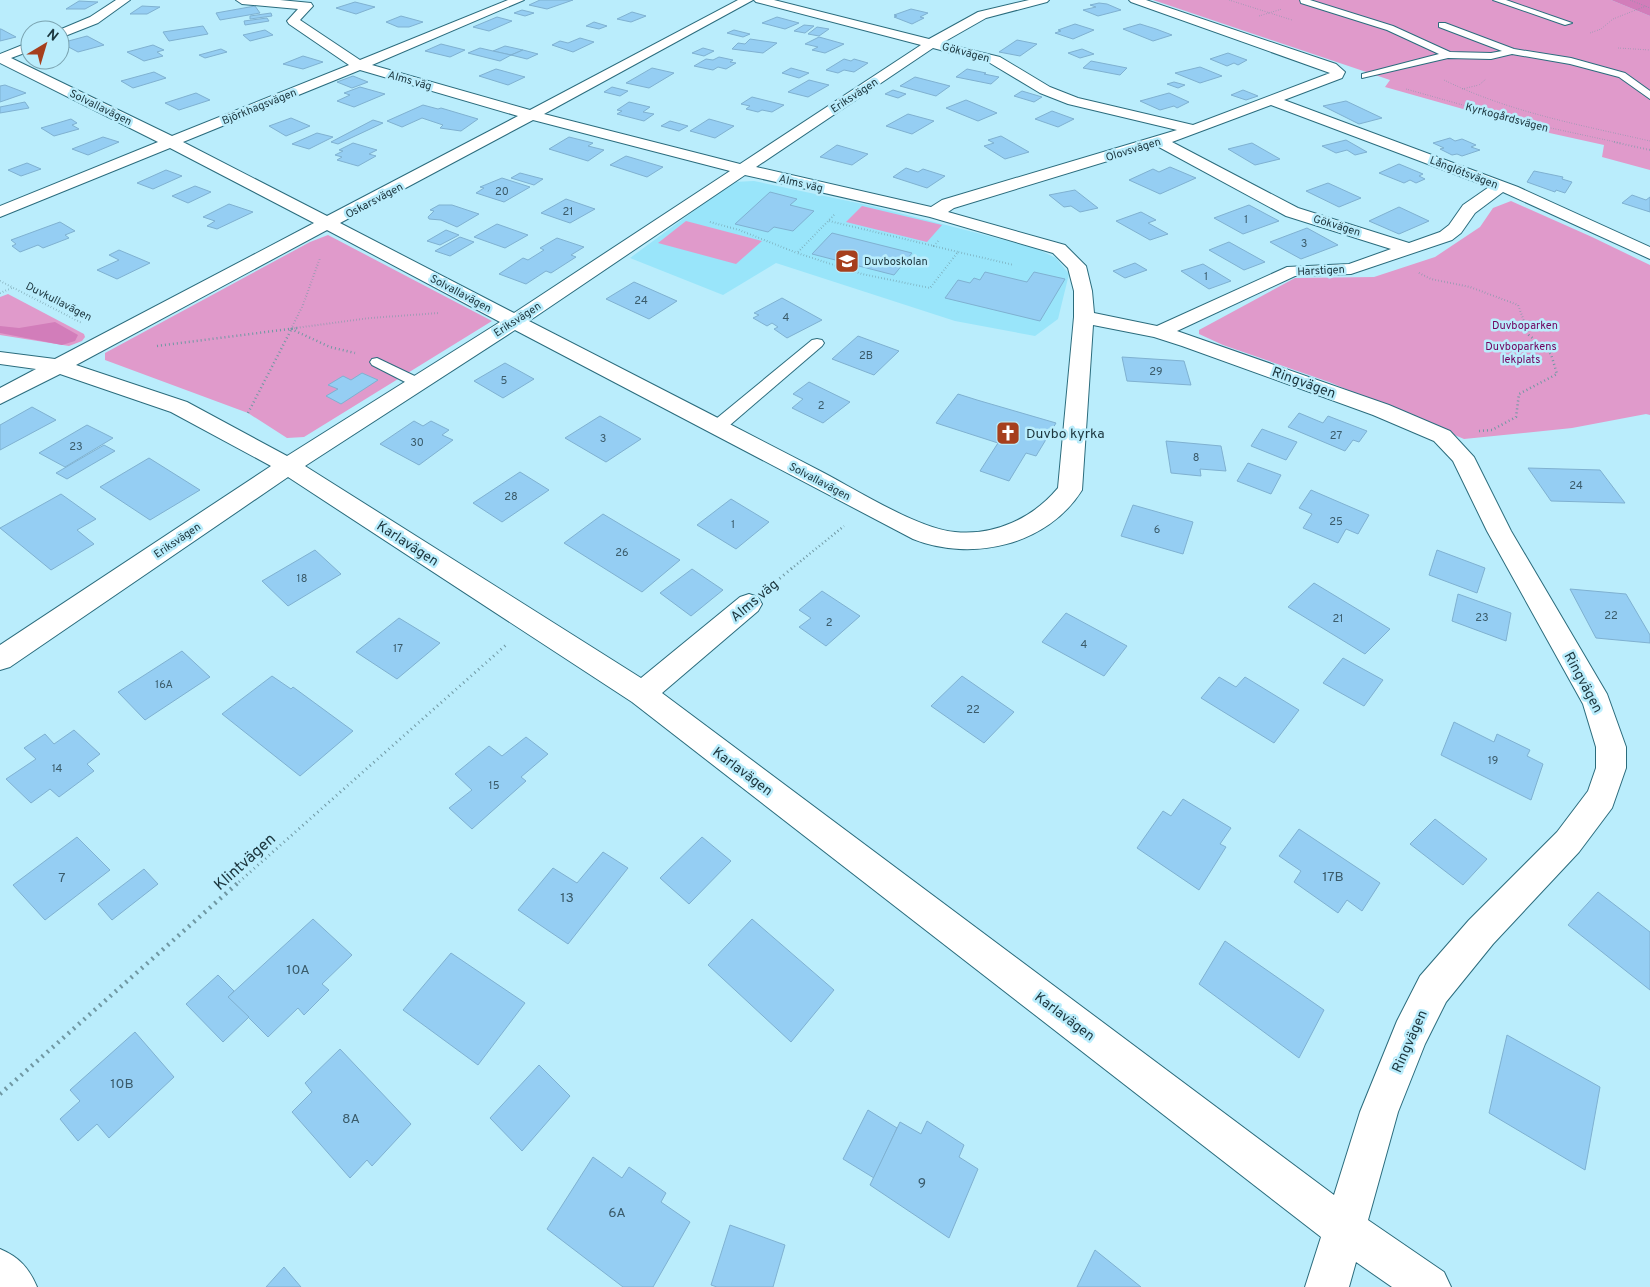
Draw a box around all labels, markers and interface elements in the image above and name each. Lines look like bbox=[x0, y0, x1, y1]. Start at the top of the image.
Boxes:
north arrow bbox=[20, 20, 70, 70]
text: N bbox=[43, 26, 61, 46]
street label: Gökvägen bbox=[940, 40, 991, 66]
street label: Alms väg bbox=[386, 68, 433, 94]
street label: Eriksvägen bbox=[828, 75, 881, 116]
street label: Björkhagsvägen bbox=[220, 86, 299, 128]
street label: Solvallavägen bbox=[67, 87, 134, 129]
street label: Kyrkogårdsvägen bbox=[1464, 100, 1550, 136]
street label: Olovsvägen bbox=[1104, 135, 1163, 165]
street label: Långlötsvägen bbox=[1428, 154, 1500, 192]
street label: Alms väg bbox=[777, 172, 824, 196]
street label: Oskarsvägen bbox=[343, 180, 406, 222]
house number: 20 bbox=[495, 185, 509, 199]
house number: 21 bbox=[563, 205, 573, 219]
street label: Gökvägen bbox=[1311, 212, 1362, 240]
house number: 1 bbox=[1244, 213, 1248, 227]
house number: 3 bbox=[1301, 237, 1307, 251]
school or university icon: Duvboskolan bbox=[834, 248, 860, 274]
place label: Duvboskolan bbox=[864, 255, 928, 269]
street label: Harstigen bbox=[1297, 263, 1345, 279]
house number: 1 bbox=[1204, 270, 1208, 284]
street label: Solvallavägen bbox=[427, 272, 494, 316]
street label: Duvkullavägen bbox=[23, 279, 94, 325]
house number: 24 bbox=[634, 294, 648, 308]
street label: Eriksvägen bbox=[491, 299, 544, 340]
house number: 4 bbox=[783, 311, 790, 325]
park label: Duvboparken bbox=[1492, 319, 1558, 333]
park label: Duvboparkens lekplats bbox=[1485, 340, 1557, 367]
house number: 2B bbox=[859, 349, 873, 363]
street label: Ringvägen bbox=[1269, 364, 1338, 403]
house number: 29 bbox=[1149, 365, 1163, 379]
house number: 5 bbox=[501, 374, 508, 388]
house number: 2 bbox=[818, 399, 824, 413]
church icon: Duvbo kyrka bbox=[995, 420, 1021, 446]
place label: Duvbo kyrka bbox=[1026, 426, 1105, 443]
house number: 27 bbox=[1330, 429, 1342, 443]
house number: 3 bbox=[600, 432, 606, 446]
house number: 30 bbox=[410, 436, 424, 450]
house number: 23 bbox=[69, 440, 83, 454]
house number: 8 bbox=[1193, 451, 1199, 465]
street label: Solvallavägen bbox=[786, 460, 853, 504]
house number: 24 bbox=[1569, 479, 1583, 493]
house number: 28 bbox=[504, 490, 518, 504]
house number: 25 bbox=[1329, 515, 1343, 529]
street label: Karlavägen bbox=[373, 518, 441, 571]
house number: 1 bbox=[731, 518, 735, 532]
street label: Eriksvägen bbox=[151, 520, 204, 562]
house number: 6 bbox=[1154, 523, 1160, 537]
house number: 26 bbox=[615, 546, 629, 560]
house number: 18 bbox=[297, 572, 307, 586]
street label: Alms väg bbox=[728, 576, 782, 626]
house number: 22 bbox=[1604, 609, 1618, 623]
house number: 23 bbox=[1475, 611, 1489, 625]
house number: 21 bbox=[1333, 612, 1343, 626]
house number: 2 bbox=[826, 616, 832, 630]
house number: 4 bbox=[1081, 638, 1088, 652]
house number: 17 bbox=[393, 642, 403, 656]
street label: Ringvägen bbox=[1560, 649, 1606, 716]
house number: 16A bbox=[155, 678, 173, 692]
house number: 22 bbox=[966, 703, 980, 717]
street label: Karlavägen bbox=[709, 744, 775, 800]
house number: 19 bbox=[1488, 754, 1498, 768]
house number: 14 bbox=[52, 762, 63, 776]
house number: 15 bbox=[489, 779, 500, 793]
street label: Klintvägen bbox=[210, 830, 280, 895]
house number: 17B bbox=[1322, 869, 1344, 886]
house number: 7 bbox=[58, 870, 66, 887]
house number: 13 bbox=[560, 890, 574, 907]
house number: 10A bbox=[286, 962, 310, 979]
street label: Karlavägen bbox=[1031, 989, 1097, 1045]
street label: Ringvägen bbox=[1389, 1008, 1432, 1075]
house number: 10B bbox=[110, 1076, 134, 1093]
house number: 8A bbox=[342, 1111, 360, 1128]
house number: 9 bbox=[918, 1175, 926, 1192]
house number: 6A bbox=[608, 1205, 626, 1222]

